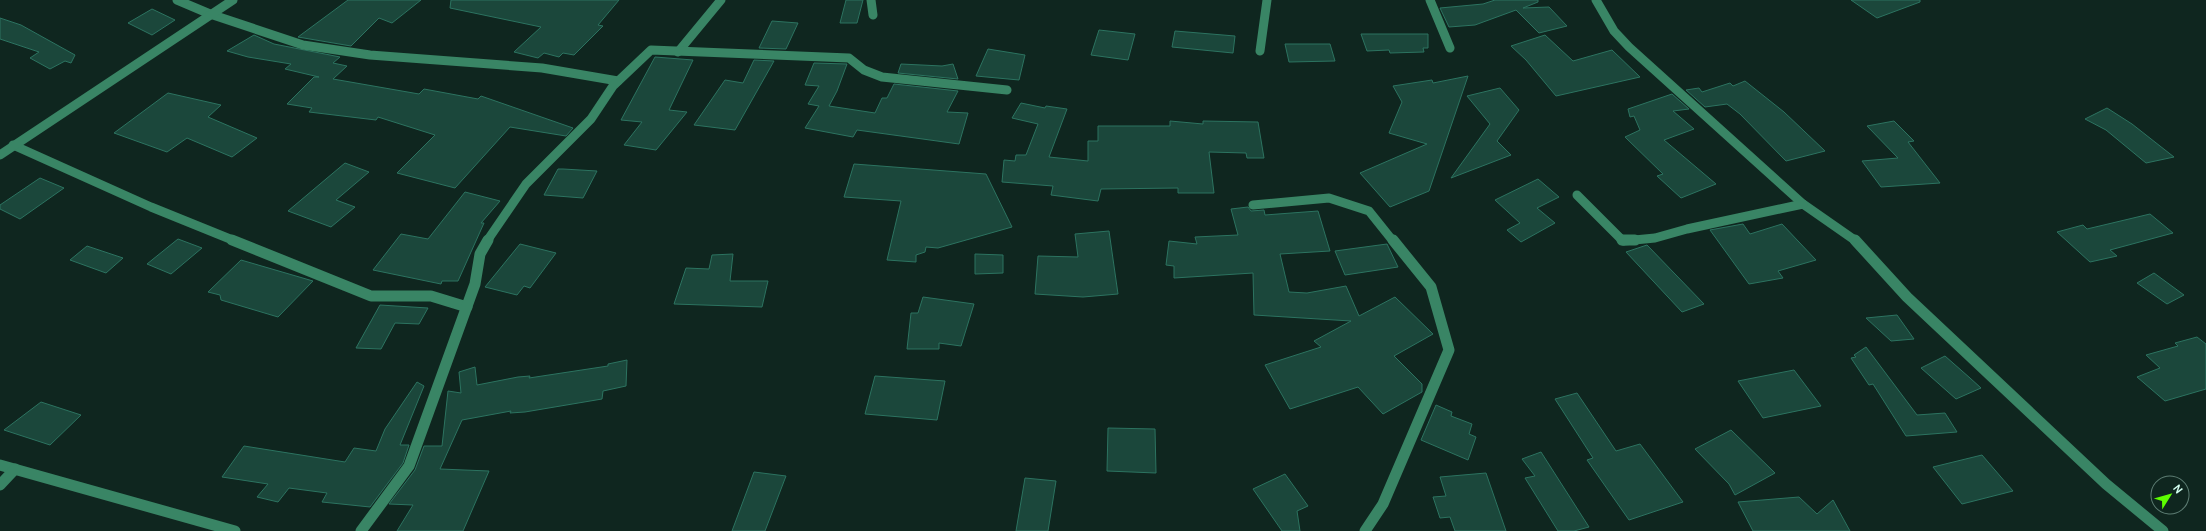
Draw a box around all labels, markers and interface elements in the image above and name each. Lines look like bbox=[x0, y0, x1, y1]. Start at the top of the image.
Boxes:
north arrow bbox=[2150, 475, 2190, 515]
text: N bbox=[2170, 482, 2186, 496]

